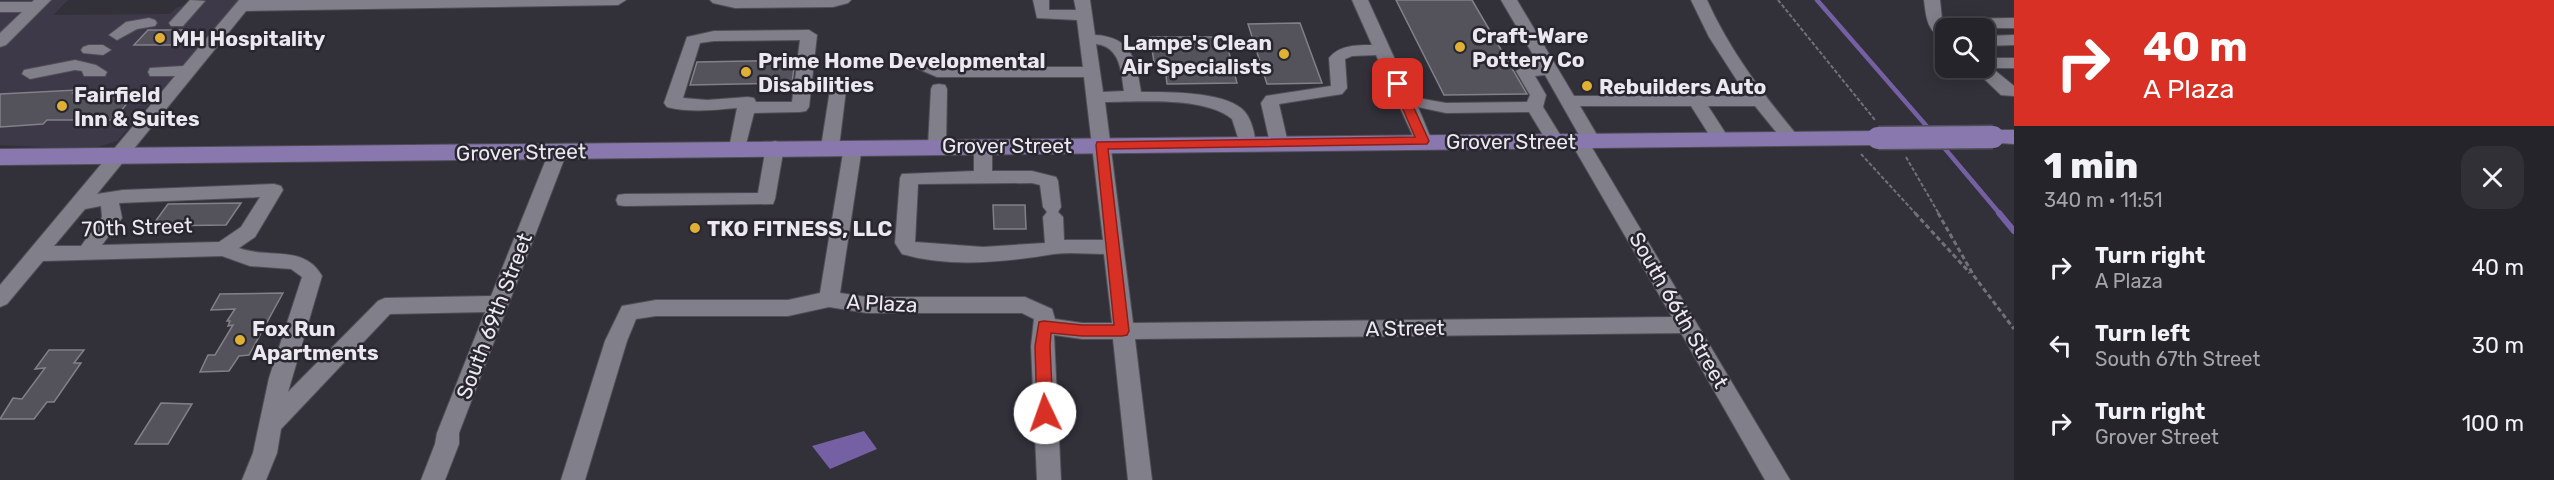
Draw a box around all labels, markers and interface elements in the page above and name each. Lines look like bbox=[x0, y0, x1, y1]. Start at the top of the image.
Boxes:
map controls bbox=[1935, 18, 1995, 78]
button: search bbox=[1935, 18, 1995, 78]
text: 40 m bbox=[2143, 22, 2248, 72]
place label: Craft-Ware Pottery Co bbox=[1472, 23, 1588, 72]
icon: right bbox=[2044, 24, 2122, 102]
place label: MH Hospitality bbox=[172, 26, 326, 51]
place label: Lampe's Clean Air Specialists bbox=[1122, 30, 1272, 79]
marker: MH Hospitality bbox=[153, 31, 167, 45]
marker: Craft-Ware Pottery Co bbox=[1453, 40, 1467, 54]
marker: Lampe's Clean Air Specialists bbox=[1277, 47, 1291, 61]
place label: Prime Home Developmental Disabilities bbox=[758, 48, 1046, 97]
pin bbox=[1372, 58, 1423, 109]
marker: Prime Home Developmental Disabilities bbox=[739, 65, 753, 79]
icon: arrive bbox=[1381, 67, 1414, 100]
text: A Plaza bbox=[2143, 73, 2234, 105]
place label: Rebuilders Auto bbox=[1599, 74, 1766, 99]
marker: Rebuilders Auto bbox=[1580, 79, 1594, 93]
place label: Fairfield Inn & Suites bbox=[74, 82, 200, 131]
marker: Fairfield Inn & Suites bbox=[55, 99, 69, 113]
street label: Grover Street bbox=[1446, 129, 1576, 154]
street label: Grover Street bbox=[942, 133, 1072, 158]
street label: Grover Street bbox=[456, 138, 586, 166]
text: 1 min bbox=[2044, 144, 2138, 187]
button: close bbox=[2461, 146, 2524, 209]
text: 340 m · 11:51 bbox=[2044, 188, 2163, 212]
street label: 70th Street bbox=[81, 213, 193, 241]
place label: TKO FITNESS, LLC bbox=[707, 216, 892, 241]
marker: TKO FITNESS, LLC bbox=[688, 221, 702, 235]
street label: South 66th Street bbox=[1624, 227, 1734, 393]
street label: South 69th Street bbox=[451, 229, 537, 403]
text: Turn right bbox=[2095, 242, 2205, 269]
icon: right bbox=[2044, 251, 2077, 284]
text: 40 m bbox=[2471, 254, 2524, 281]
text: A Plaza bbox=[2095, 269, 2163, 293]
street label: A Plaza bbox=[846, 289, 918, 317]
street label: A Street bbox=[1365, 315, 1445, 341]
place label: Fox Run Apartments bbox=[252, 316, 379, 365]
text: Turn left bbox=[2095, 320, 2190, 347]
icon: left bbox=[2044, 329, 2077, 362]
text: 30 m bbox=[2472, 332, 2524, 359]
marker: Fox Run Apartments bbox=[233, 333, 247, 347]
text: South 67th Street bbox=[2095, 347, 2260, 371]
position arrow bbox=[1013, 381, 1077, 445]
text: Turn right bbox=[2095, 398, 2205, 425]
icon: right bbox=[2044, 407, 2077, 440]
text: 100 m bbox=[2462, 410, 2524, 437]
text: Grover Street bbox=[2095, 425, 2219, 449]

